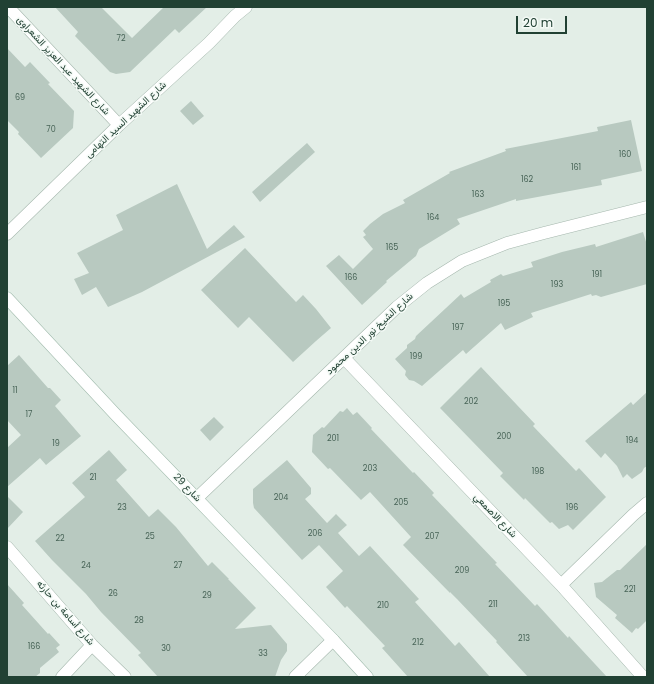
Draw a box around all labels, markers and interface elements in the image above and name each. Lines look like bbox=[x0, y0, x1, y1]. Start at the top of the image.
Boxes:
scale bar bbox=[518, 8, 569, 34]
street label: شارع الشهيد عبد العزيز الشعراوى bbox=[14, 14, 112, 118]
text: 20 m bbox=[523, 14, 553, 31]
house number: 72 bbox=[117, 34, 125, 44]
street label: شارع الشهيد السيد التهامى bbox=[83, 79, 169, 161]
house number: 69 bbox=[15, 93, 25, 103]
house number: 70 bbox=[46, 125, 56, 135]
house number: 160 bbox=[619, 150, 631, 160]
house number: 161 bbox=[571, 163, 581, 173]
house number: 162 bbox=[521, 175, 533, 185]
house number: 163 bbox=[472, 190, 484, 200]
house number: 164 bbox=[427, 213, 439, 223]
house number: 165 bbox=[386, 243, 398, 253]
house number: 191 bbox=[592, 270, 602, 280]
house number: 166 bbox=[345, 273, 357, 283]
house number: 193 bbox=[551, 280, 563, 290]
street label: شارع الشيخ نور الدين محمود bbox=[324, 291, 416, 377]
house number: 195 bbox=[498, 299, 510, 309]
house number: 197 bbox=[452, 323, 464, 333]
house number: 199 bbox=[410, 352, 422, 362]
house number: 11 bbox=[12, 386, 18, 396]
house number: 202 bbox=[464, 397, 478, 407]
house number: 17 bbox=[26, 410, 32, 420]
house number: 200 bbox=[497, 432, 511, 442]
house number: 201 bbox=[327, 434, 339, 444]
house number: 194 bbox=[626, 436, 638, 446]
house number: 19 bbox=[52, 439, 60, 449]
house number: 203 bbox=[363, 464, 377, 474]
house number: 198 bbox=[532, 467, 544, 477]
street label: شارع 29 bbox=[171, 471, 203, 505]
house number: 21 bbox=[89, 473, 97, 483]
street label: شارع الاصمعي bbox=[471, 491, 519, 541]
house number: 204 bbox=[274, 493, 288, 503]
house number: 205 bbox=[394, 498, 408, 508]
house number: 23 bbox=[117, 503, 127, 513]
house number: 196 bbox=[566, 503, 578, 513]
house number: 206 bbox=[308, 529, 322, 539]
house number: 25 bbox=[145, 532, 155, 542]
house number: 207 bbox=[425, 532, 439, 542]
house number: 22 bbox=[55, 534, 65, 544]
house number: 24 bbox=[81, 561, 91, 571]
house number: 27 bbox=[174, 561, 182, 571]
house number: 209 bbox=[455, 566, 469, 576]
street label: شارع أسامة بن حارثه bbox=[34, 578, 96, 648]
house number: 221 bbox=[624, 585, 636, 595]
house number: 26 bbox=[108, 589, 118, 599]
house number: 29 bbox=[202, 591, 212, 601]
house number: 211 bbox=[488, 600, 498, 610]
house number: 210 bbox=[377, 601, 389, 611]
house number: 28 bbox=[134, 616, 144, 626]
house number: 213 bbox=[518, 634, 530, 644]
house number: 212 bbox=[412, 638, 424, 648]
house number: 166 bbox=[28, 642, 40, 652]
house number: 30 bbox=[161, 644, 171, 654]
house number: 33 bbox=[258, 649, 268, 659]

